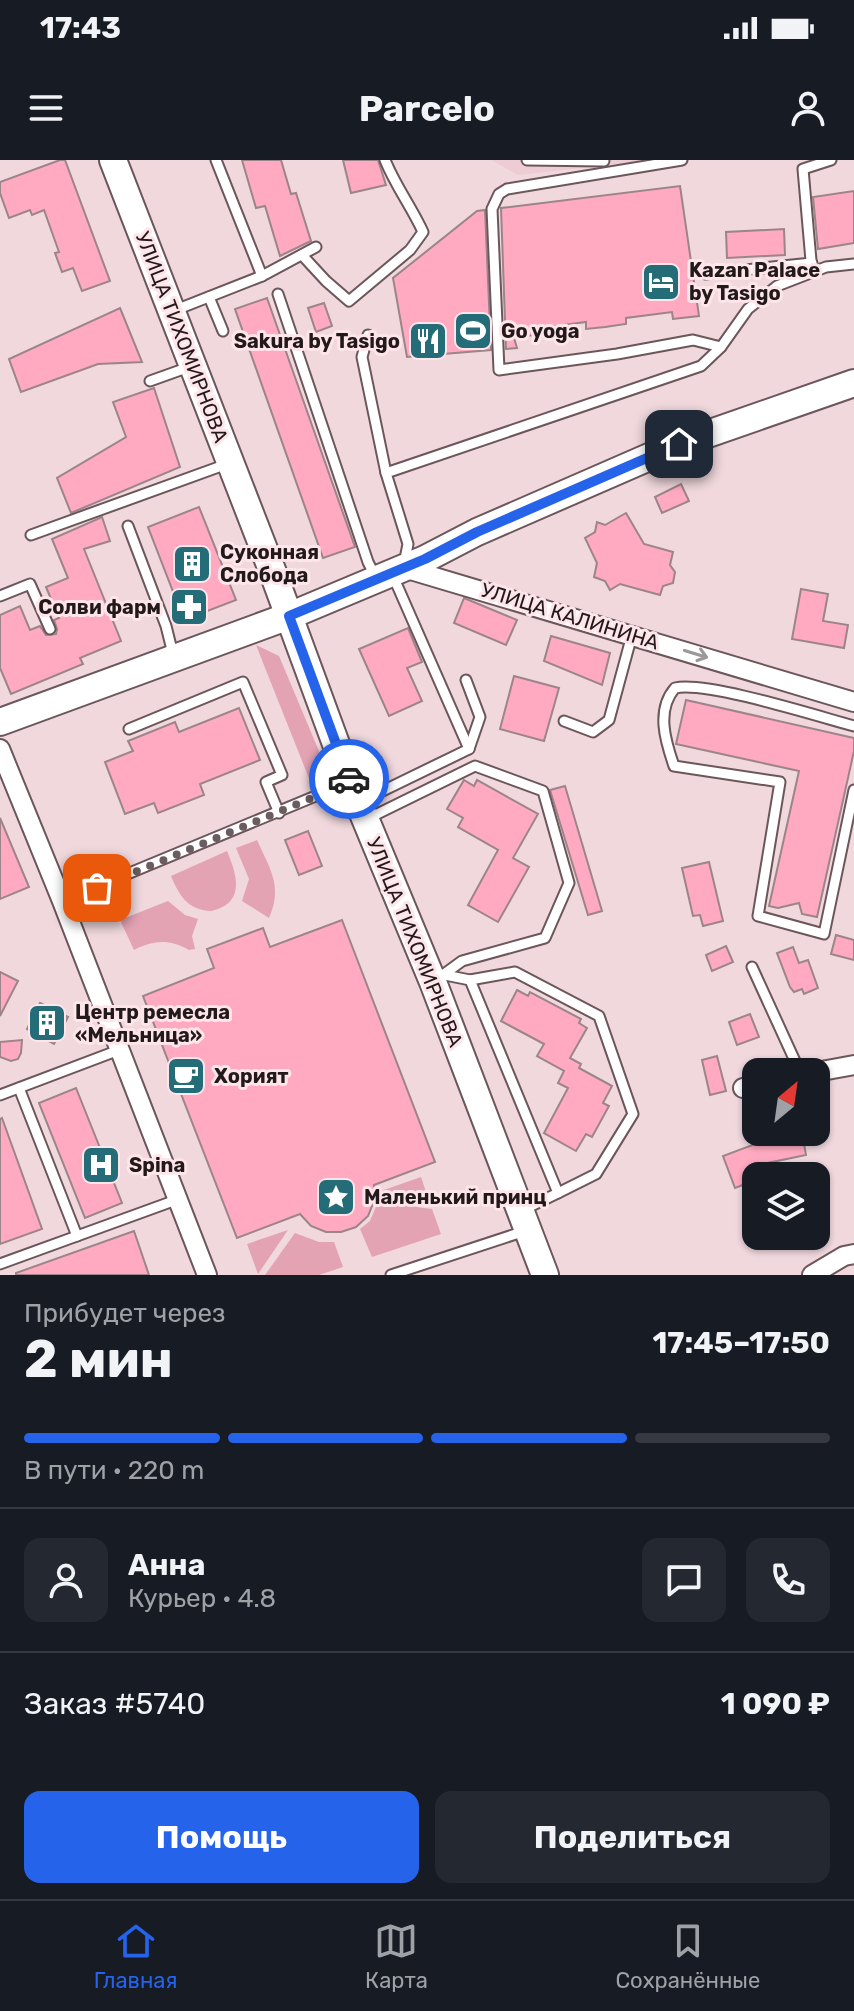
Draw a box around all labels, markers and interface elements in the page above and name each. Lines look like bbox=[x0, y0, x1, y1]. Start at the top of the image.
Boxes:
text: 17:43 bbox=[40, 10, 121, 46]
icon: menu bbox=[24, 86, 68, 130]
icon: person bbox=[786, 86, 830, 130]
text: Parcelo bbox=[359, 87, 495, 130]
street label: УЛИЦА ТИХОМИРНОВА bbox=[131, 228, 233, 446]
place label: Kazan Palace by Tasigo bbox=[689, 258, 820, 305]
hotel icon: Kazan Palace by Tasigo bbox=[640, 261, 682, 303]
sports icon: Go yoga bbox=[452, 310, 494, 352]
place label: Go yoga bbox=[501, 319, 580, 343]
restaurant icon: Sakura by Tasigo bbox=[407, 320, 449, 362]
place label: Sakura by Tasigo bbox=[234, 329, 400, 353]
pin bbox=[645, 410, 713, 478]
icon: home bbox=[657, 422, 701, 466]
place label: Суконная Слобода bbox=[220, 540, 319, 587]
building icon: Суконная Слобода bbox=[171, 543, 213, 585]
street label: УЛИЦА КАЛИНИНА bbox=[478, 577, 662, 655]
pharmacy icon: Солви фарм bbox=[168, 586, 210, 628]
place label: Солви фарм bbox=[38, 595, 161, 619]
one-way arrow bbox=[682, 647, 708, 662]
courier bbox=[309, 739, 389, 819]
icon: car bbox=[327, 757, 371, 801]
street label: УЛИЦА ТИХОМИРНОВА bbox=[362, 834, 468, 1050]
pin bbox=[63, 854, 131, 922]
icon: bag bbox=[75, 866, 119, 910]
place label: Центр ремесла «Мельница» bbox=[75, 1000, 230, 1047]
building icon: Центр ремесла «Мельница» bbox=[26, 1002, 68, 1044]
cafe icon: Хорият bbox=[165, 1055, 207, 1097]
north arrow bbox=[742, 1058, 830, 1146]
map controls bbox=[742, 1058, 830, 1250]
place label: Хорият bbox=[214, 1064, 288, 1088]
hospital icon: Spina bbox=[80, 1144, 122, 1186]
place label: Spina bbox=[129, 1153, 185, 1177]
button: layers bbox=[742, 1162, 830, 1250]
place icon: Маленький принц bbox=[315, 1176, 357, 1218]
place label: Маленький принц bbox=[364, 1185, 546, 1209]
text: Прибудет через bbox=[24, 1298, 225, 1329]
text: 17:45–17:50 bbox=[652, 1325, 830, 1361]
text: 2 мин bbox=[24, 1328, 173, 1390]
text: В пути · 220 m bbox=[24, 1455, 204, 1486]
button: person bbox=[24, 1538, 108, 1622]
button: chat bbox=[642, 1538, 726, 1622]
button: phone bbox=[746, 1538, 830, 1622]
text: Анна bbox=[128, 1547, 205, 1583]
text: Курьер · 4.8 bbox=[128, 1583, 276, 1614]
text: Заказ #5740 bbox=[24, 1686, 205, 1722]
text: 1 090 ₽ bbox=[721, 1686, 830, 1722]
button: Помощь bbox=[24, 1791, 419, 1883]
button: Поделиться bbox=[435, 1791, 830, 1883]
tab: Главная bbox=[94, 1919, 177, 1994]
tab: Карта bbox=[365, 1919, 428, 1994]
tab: Сохранённые bbox=[615, 1919, 760, 1994]

